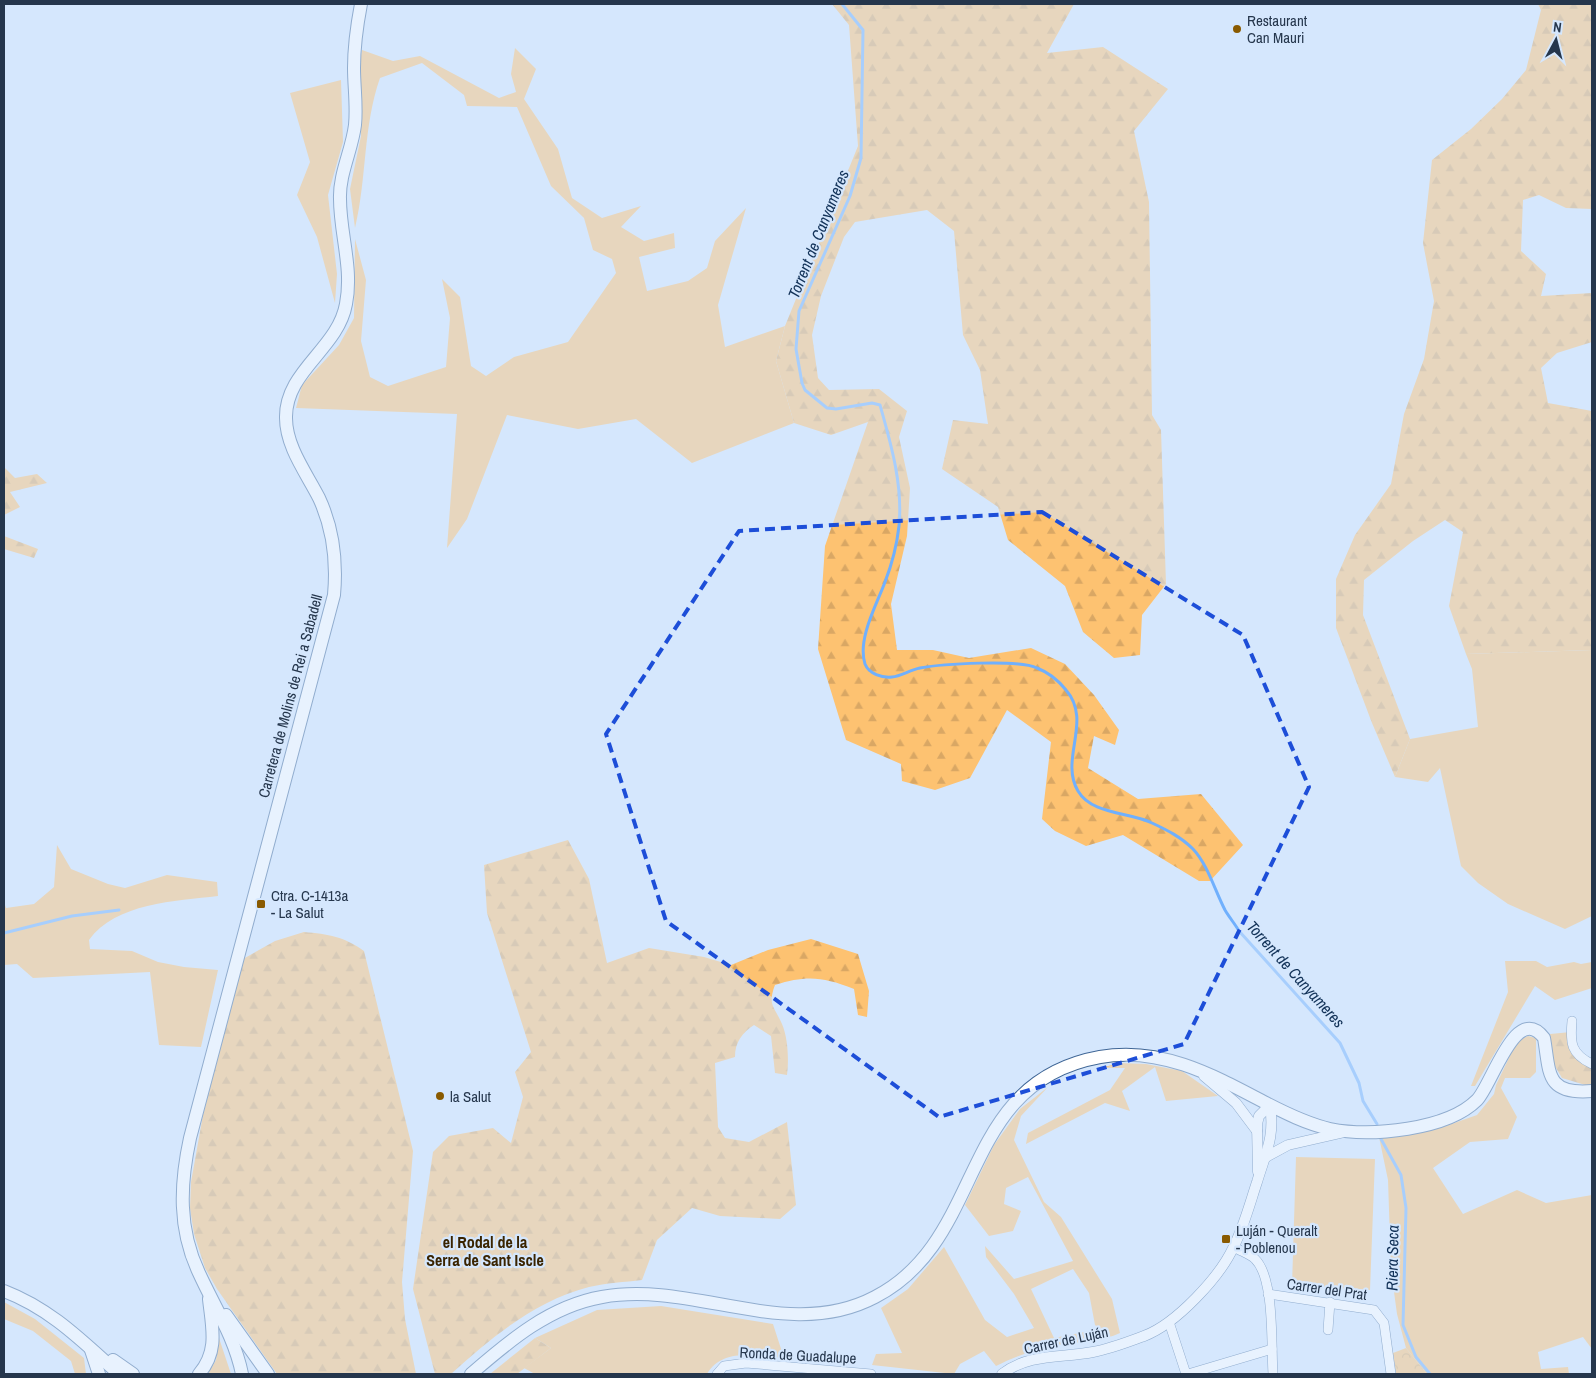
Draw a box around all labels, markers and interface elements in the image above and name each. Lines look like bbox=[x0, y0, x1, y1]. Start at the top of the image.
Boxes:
place label: Restaurant Can Mauri bbox=[1247, 10, 1308, 48]
north arrow bbox=[1531, 15, 1581, 65]
text: N bbox=[1552, 18, 1563, 37]
marker: Restaurant Can Mauri bbox=[1231, 23, 1243, 35]
water label: Torrent de Canyameres bbox=[782, 166, 854, 302]
street label: Carretera de Molins de Rei a Sabadell bbox=[253, 592, 327, 800]
place label: Ctra. C-1413a - La Salut bbox=[271, 885, 348, 923]
marker: Ctra. C-1413a - La Salut bbox=[255, 898, 267, 910]
water label: Torrent de Canyameres bbox=[1242, 916, 1350, 1033]
place label: la Salut bbox=[450, 1086, 492, 1107]
marker: la Salut bbox=[434, 1090, 446, 1102]
place label: Luján - Queralt - Poblenou bbox=[1236, 1220, 1318, 1258]
water label: Riera Seca bbox=[1380, 1225, 1404, 1291]
district label: el Rodal de la Serra de Sant Iscle bbox=[426, 1231, 544, 1271]
marker: Luján - Queralt - Poblenou bbox=[1220, 1233, 1232, 1245]
street label: Carrer del Prat bbox=[1286, 1273, 1369, 1305]
street label: Carrer de Luján bbox=[1022, 1321, 1110, 1359]
street label: Ronda de Guadalupe bbox=[739, 1341, 857, 1369]

